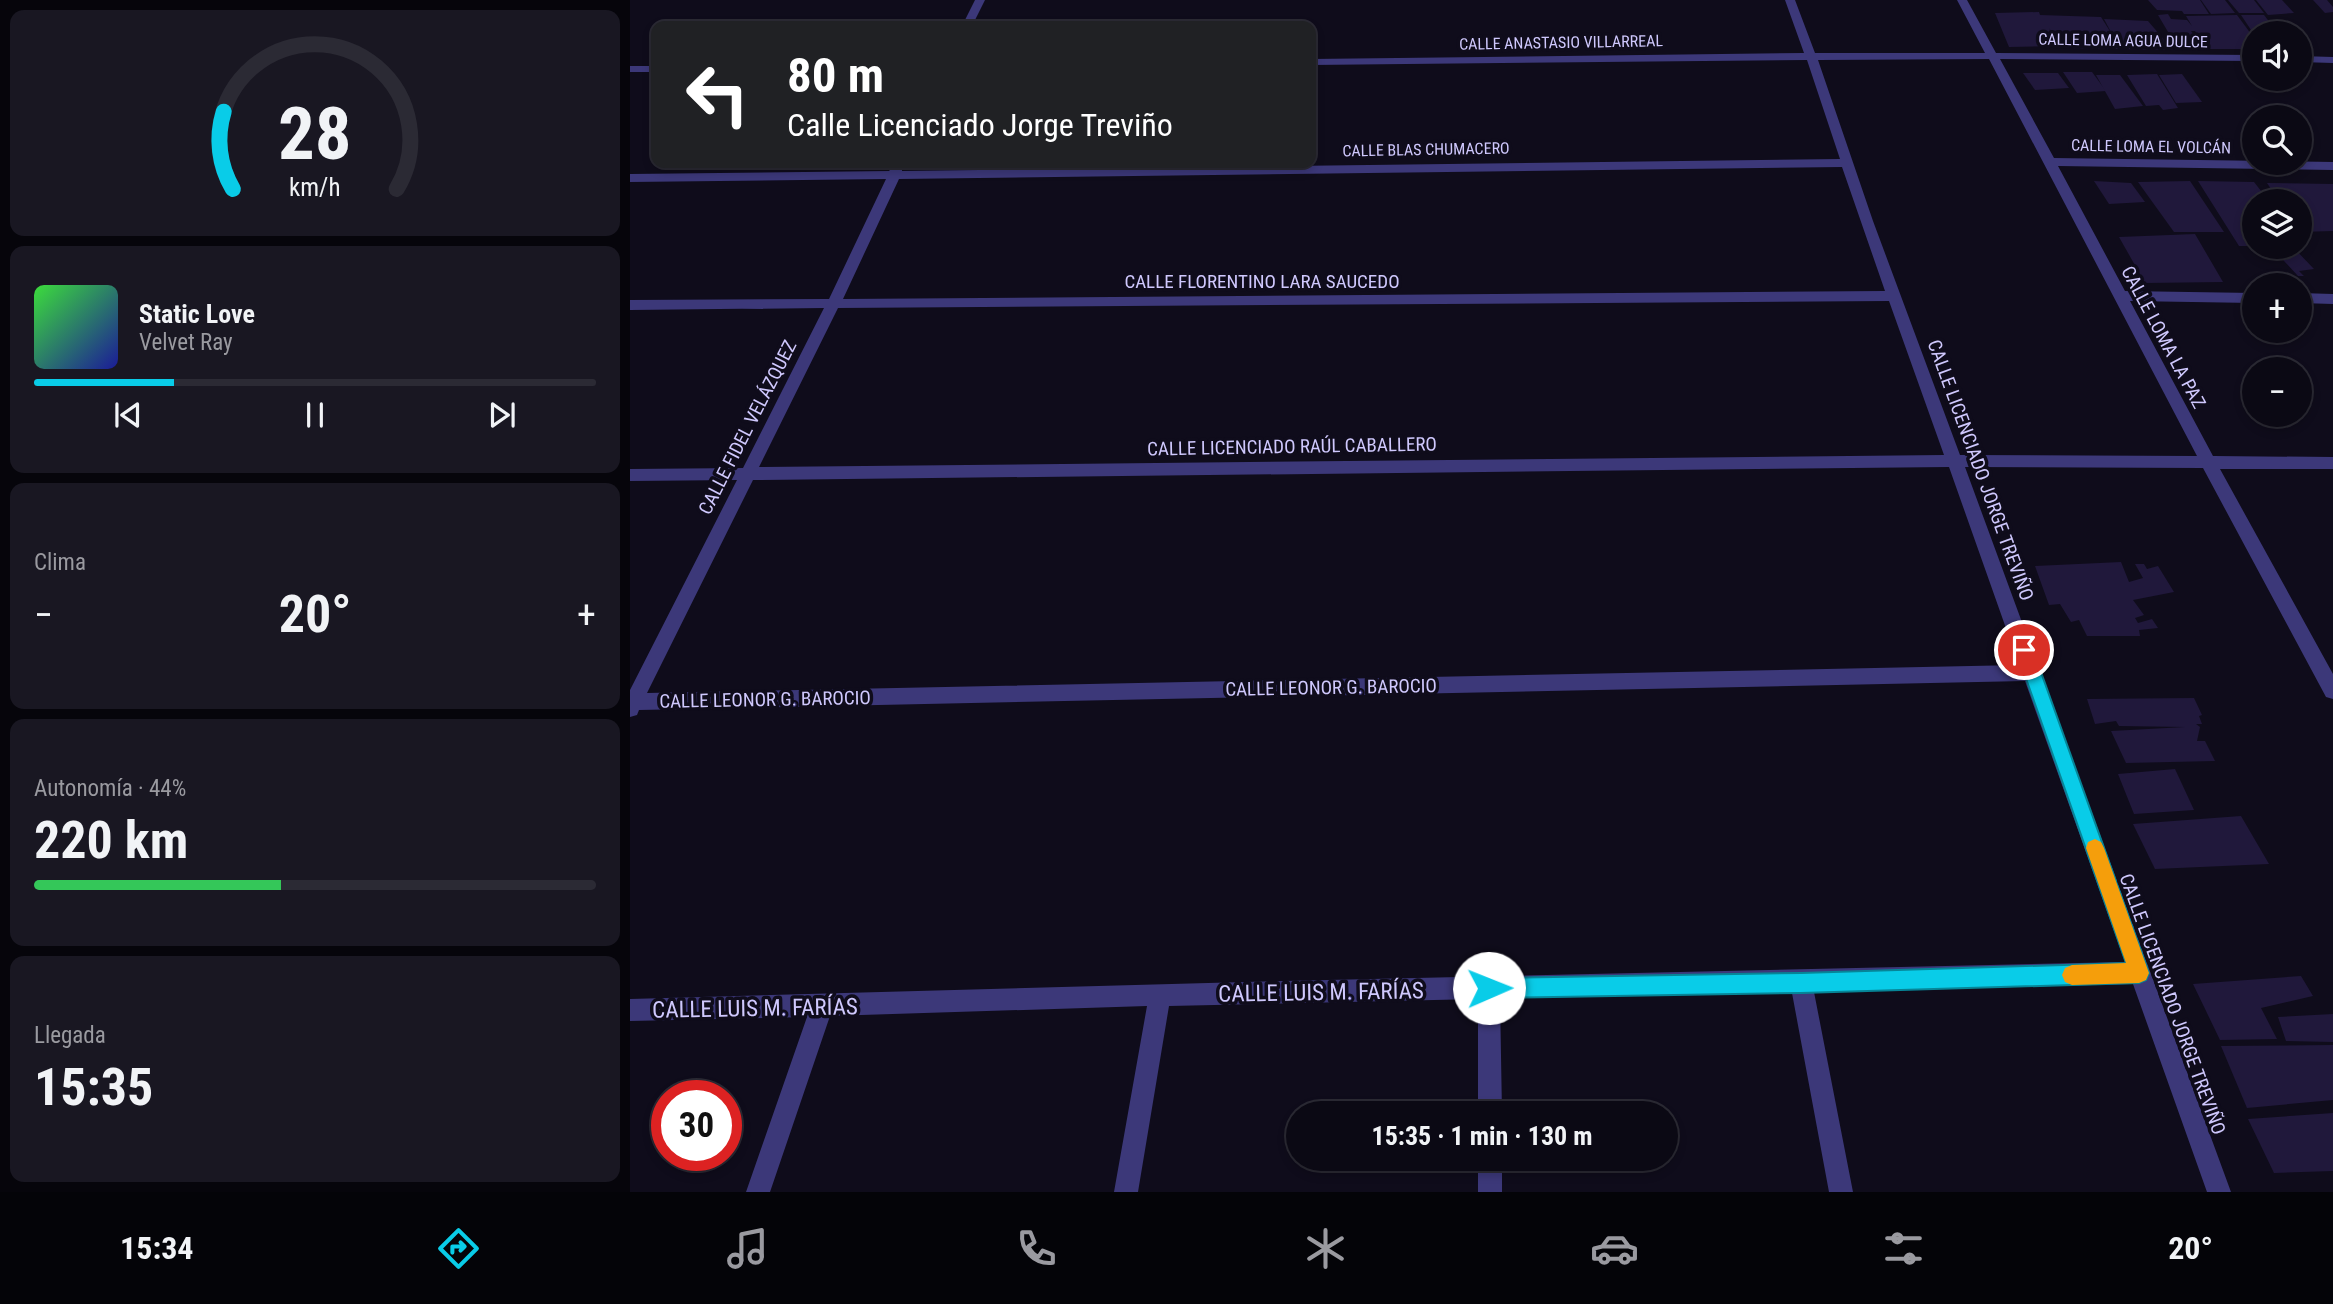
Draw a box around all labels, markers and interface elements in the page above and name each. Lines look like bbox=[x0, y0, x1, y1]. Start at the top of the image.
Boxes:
map controls bbox=[2242, 21, 2312, 427]
button: sound bbox=[2242, 21, 2312, 91]
street label: CALLE LOMA AGUA DULCE bbox=[2038, 30, 2208, 51]
street label: CALLE ANASTASIO VILLARREAL bbox=[1459, 31, 1663, 54]
text: 80 m bbox=[787, 47, 884, 104]
icon: left bbox=[672, 49, 763, 140]
text: 28 bbox=[278, 92, 352, 178]
button: search bbox=[2242, 105, 2312, 175]
text: Calle Licenciado Jorge Treviño bbox=[787, 106, 1173, 144]
street label: CALLE LOMA EL VOLCÁN bbox=[2071, 136, 2231, 157]
street label: CALLE BLAS CHUMACERO bbox=[1342, 139, 1510, 160]
text: km/h bbox=[289, 173, 341, 202]
button: layers bbox=[2242, 189, 2312, 259]
street label: CALLE LOMA LA PAZ bbox=[2116, 262, 2211, 412]
street label: CALLE FLORENTINO LARA SAUCEDO bbox=[1124, 270, 1400, 293]
button: + bbox=[2242, 273, 2312, 343]
text: Static Love bbox=[139, 299, 255, 329]
text: Velvet Ray bbox=[139, 329, 233, 356]
street label: CALLE FIDEL VELÁZQUEZ bbox=[693, 336, 801, 518]
street label: CALLE LICENCIADO JORGE TREVIÑO bbox=[1923, 337, 2039, 604]
button: − bbox=[2242, 357, 2312, 427]
icon: previous bbox=[109, 396, 147, 434]
icon: pause bbox=[296, 396, 334, 434]
icon: next bbox=[483, 396, 521, 434]
street label: CALLE LICENCIADO RAÚL CABALLERO bbox=[1147, 432, 1437, 461]
text: Clima bbox=[34, 549, 86, 576]
text: 20° bbox=[279, 584, 351, 645]
text: − bbox=[34, 593, 53, 637]
text: + bbox=[577, 593, 596, 637]
pin bbox=[1994, 620, 2054, 680]
icon: arrive bbox=[2005, 631, 2043, 669]
street label: CALLE LEONOR G. BAROCIO bbox=[1225, 674, 1437, 701]
street label: CALLE LEONOR G. BAROCIO bbox=[659, 686, 871, 713]
text: Autonomía · 44% bbox=[34, 775, 186, 802]
text: 220 km bbox=[34, 810, 188, 871]
street label: CALLE LICENCIADO JORGE TREVIÑO bbox=[2115, 871, 2231, 1138]
position arrow bbox=[1452, 951, 1526, 1025]
street label: CALLE LUIS M. FARÍAS bbox=[1218, 976, 1424, 1008]
street label: CALLE LUIS M. FARÍAS bbox=[652, 992, 858, 1024]
text: Llegada bbox=[34, 1022, 106, 1049]
text: 15:35 bbox=[34, 1057, 153, 1118]
speed limit sign: 30 bbox=[651, 1080, 742, 1171]
text: 15:35 · 1 min · 130 m bbox=[1372, 1121, 1592, 1151]
icon: directions bbox=[434, 1224, 483, 1273]
icon: music bbox=[723, 1224, 772, 1273]
icon: phone bbox=[1012, 1224, 1061, 1273]
icon: climate bbox=[1301, 1224, 1350, 1273]
icon: car bbox=[1590, 1224, 1639, 1273]
icon: filters bbox=[1879, 1224, 1928, 1273]
text: 15:34 bbox=[120, 1229, 193, 1267]
text: 20° bbox=[2168, 1229, 2213, 1267]

